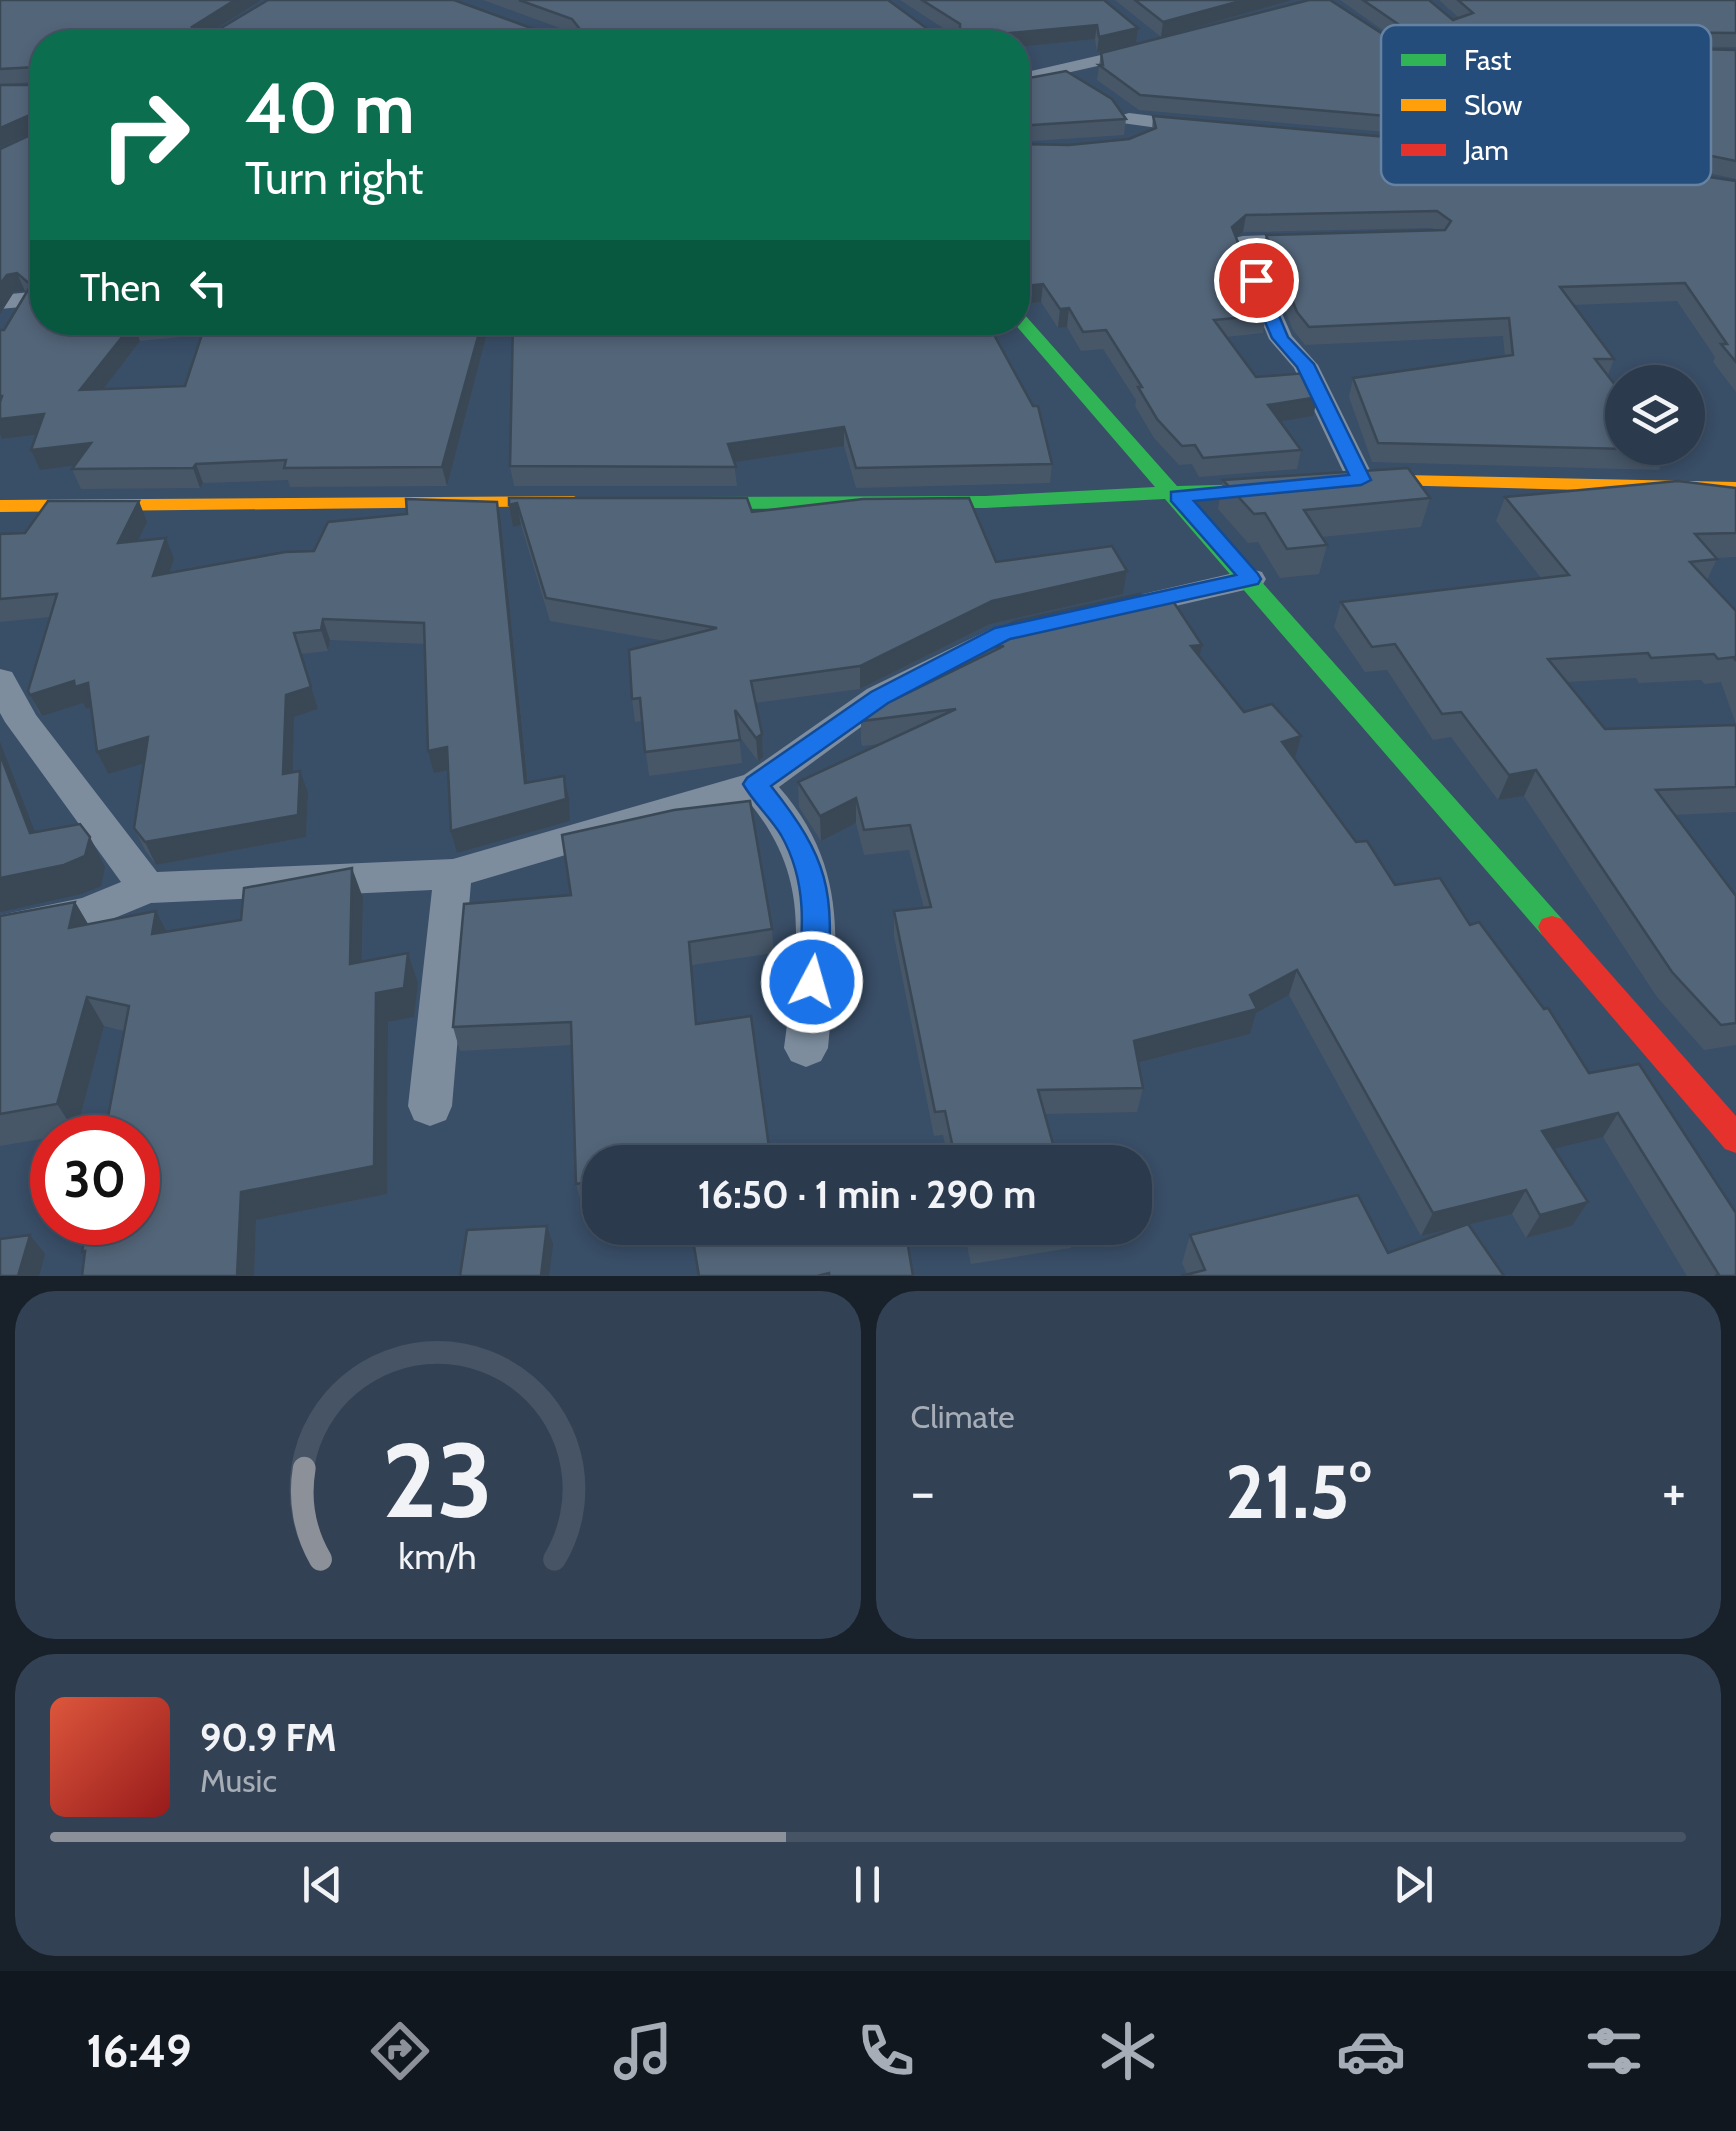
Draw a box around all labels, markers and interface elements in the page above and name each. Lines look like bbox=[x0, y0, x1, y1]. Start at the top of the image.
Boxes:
legend bbox=[1381, 25, 1711, 185]
text: Fast bbox=[1464, 43, 1512, 77]
text: 40 m bbox=[245, 65, 414, 151]
icon: right bbox=[80, 70, 210, 200]
text: Slow bbox=[1464, 88, 1522, 122]
text: Jam bbox=[1463, 133, 1509, 167]
text: Turn right bbox=[245, 151, 424, 205]
pin bbox=[1214, 238, 1299, 323]
icon: arrive bbox=[1229, 253, 1284, 308]
icon: left bbox=[181, 260, 236, 315]
text: Then bbox=[80, 264, 161, 311]
map controls bbox=[1605, 365, 1705, 465]
button: layers bbox=[1605, 365, 1705, 465]
position arrow bbox=[760, 930, 864, 1034]
speed limit sign: 30 bbox=[30, 1115, 160, 1245]
text: 16:50 · 1 min · 290 m bbox=[698, 1171, 1036, 1218]
text: Climate bbox=[911, 1397, 1015, 1436]
text: 23 bbox=[382, 1417, 493, 1543]
text: 21.5° bbox=[1225, 1446, 1371, 1537]
text: − bbox=[911, 1458, 935, 1525]
text: + bbox=[1662, 1458, 1686, 1525]
text: km/h bbox=[399, 1535, 477, 1578]
text: 90.9 FM bbox=[200, 1714, 337, 1761]
text: Music bbox=[200, 1761, 277, 1800]
icon: previous bbox=[295, 1857, 350, 1912]
icon: pause bbox=[840, 1857, 895, 1912]
icon: next bbox=[1386, 1857, 1441, 1912]
icon: directions bbox=[365, 2016, 435, 2086]
icon: music bbox=[608, 2016, 678, 2086]
icon: phone bbox=[851, 2016, 921, 2086]
icon: climate bbox=[1093, 2016, 1163, 2086]
icon: car bbox=[1336, 2016, 1406, 2086]
icon: filters bbox=[1579, 2016, 1649, 2086]
text: 16:49 bbox=[86, 2024, 192, 2078]

